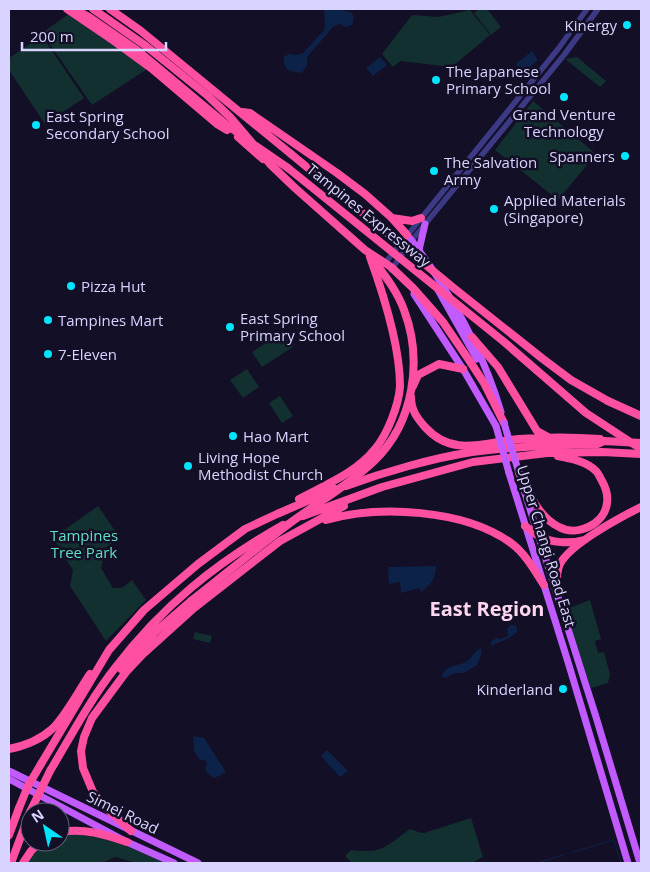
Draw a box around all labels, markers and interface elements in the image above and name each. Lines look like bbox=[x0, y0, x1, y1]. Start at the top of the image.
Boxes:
place label: Kinergy bbox=[565, 15, 617, 35]
marker: Kinergy bbox=[621, 19, 633, 31]
scale bar bbox=[22, 20, 166, 52]
text: 200 m bbox=[30, 26, 74, 46]
place label: The Japanese Primary School bbox=[446, 61, 551, 98]
marker: The Japanese Primary School bbox=[430, 74, 442, 86]
marker: Grand Venture Technology bbox=[558, 91, 570, 103]
place label: Grand Venture Technology bbox=[512, 104, 616, 141]
place label: East Spring Secondary School bbox=[46, 106, 170, 143]
marker: East Spring Secondary School bbox=[30, 119, 42, 131]
place label: Spanners bbox=[549, 146, 615, 166]
marker: Spanners bbox=[619, 150, 631, 162]
place label: The Salvation Army bbox=[444, 152, 537, 189]
street label: Tampines Expressway bbox=[303, 159, 435, 271]
marker: The Salvation Army bbox=[428, 165, 440, 177]
place label: Applied Materials (Singapore) bbox=[504, 190, 626, 227]
marker: Applied Materials (Singapore) bbox=[488, 203, 500, 215]
place label: Pizza Hut bbox=[81, 276, 146, 296]
marker: Pizza Hut bbox=[65, 280, 77, 292]
place label: East Spring Primary School bbox=[240, 308, 345, 345]
place label: Tampines Mart bbox=[58, 310, 163, 330]
marker: Tampines Mart bbox=[42, 314, 54, 326]
marker: East Spring Primary School bbox=[224, 321, 236, 333]
place label: 7-Eleven bbox=[58, 344, 117, 364]
marker: 7-Eleven bbox=[42, 348, 54, 360]
place label: Hao Mart bbox=[243, 426, 309, 446]
marker: Hao Mart bbox=[227, 430, 239, 442]
place label: Living Hope Methodist Church bbox=[198, 447, 323, 484]
marker: Living Hope Methodist Church bbox=[182, 460, 194, 472]
street label: Upper Changi Road East bbox=[513, 462, 581, 630]
park label: Tampines Tree Park bbox=[50, 525, 118, 562]
district label: East Region bbox=[429, 595, 545, 622]
place label: Kinderland bbox=[477, 679, 553, 699]
marker: Kinderland bbox=[557, 683, 569, 695]
street label: Simei Road bbox=[84, 786, 162, 838]
north arrow bbox=[20, 802, 70, 852]
text: N bbox=[27, 805, 47, 827]

